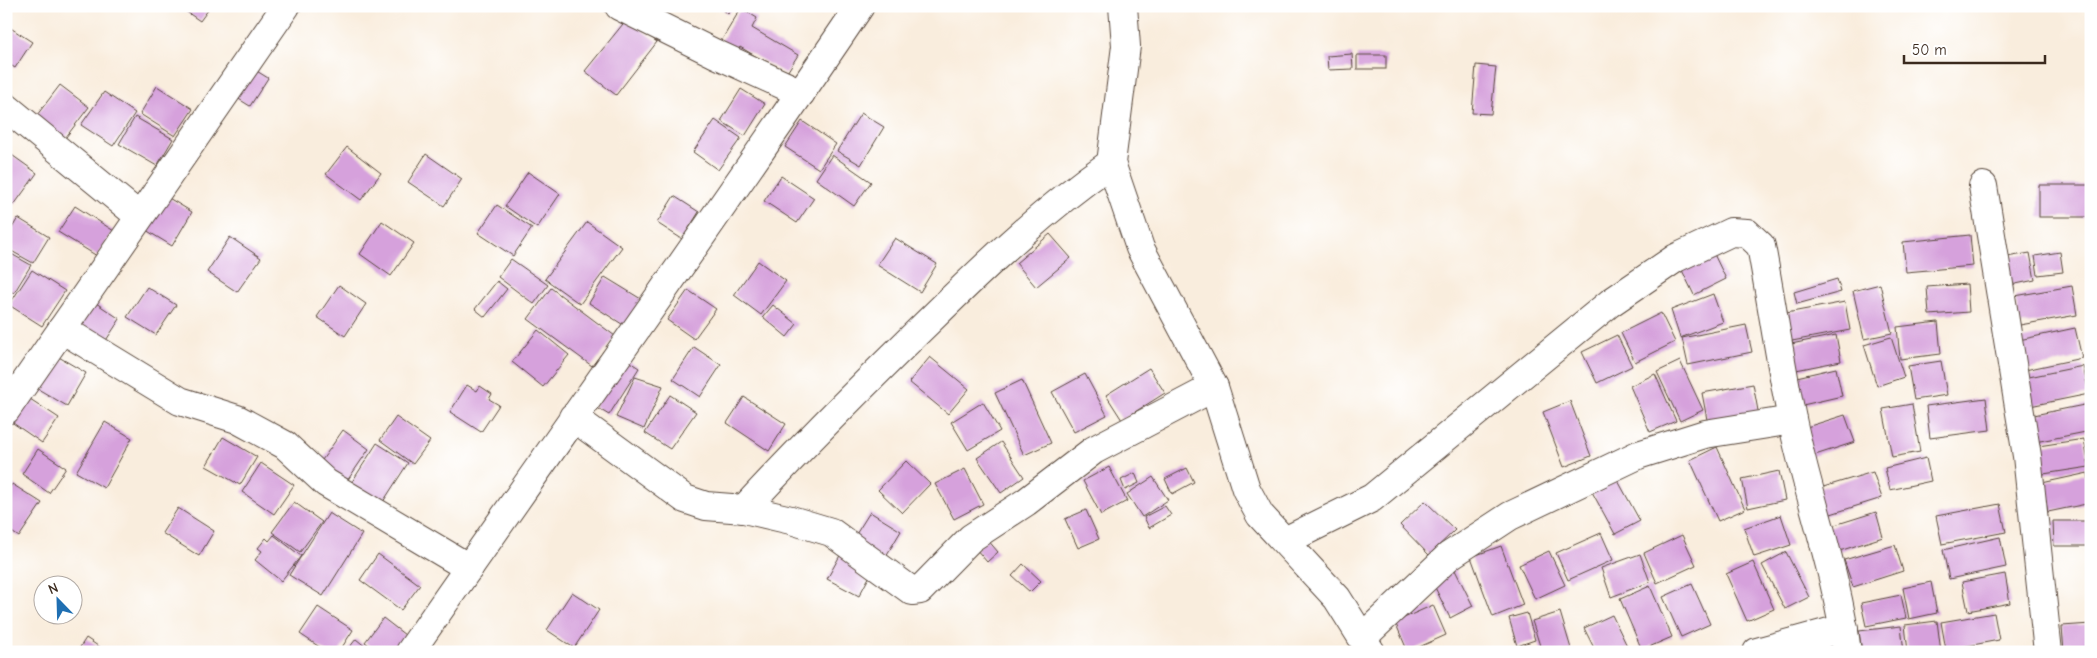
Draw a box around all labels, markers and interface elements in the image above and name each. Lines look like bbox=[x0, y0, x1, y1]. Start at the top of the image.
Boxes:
scale bar bbox=[1904, 32, 2046, 64]
text: 50 m bbox=[1912, 41, 1947, 59]
north arrow bbox=[32, 576, 82, 626]
text: N bbox=[46, 579, 61, 598]

